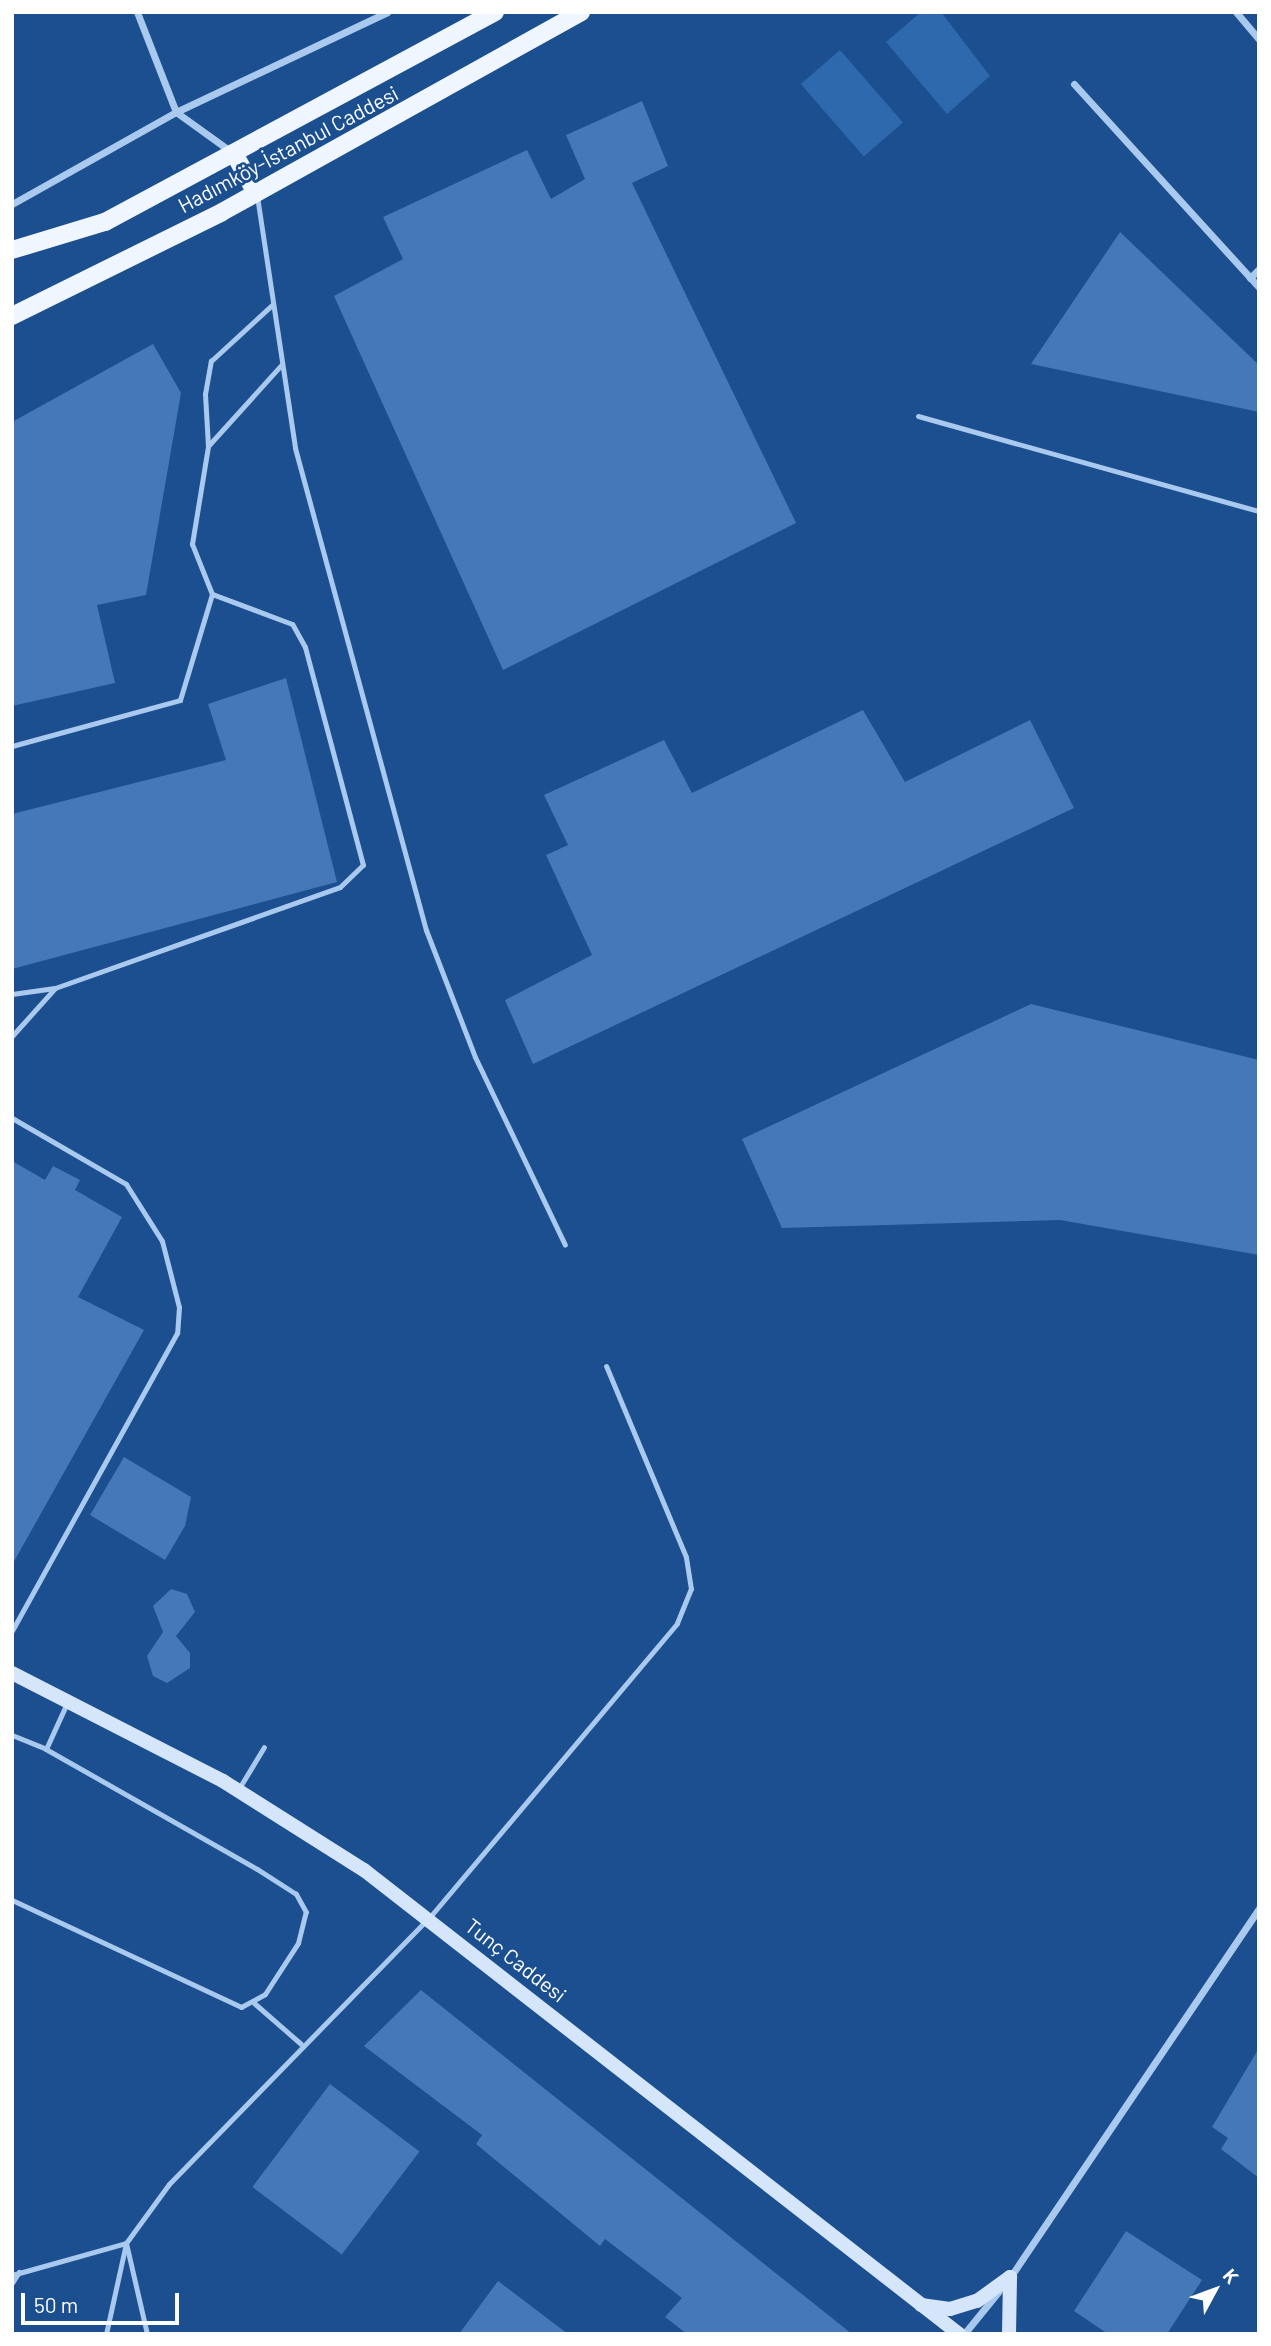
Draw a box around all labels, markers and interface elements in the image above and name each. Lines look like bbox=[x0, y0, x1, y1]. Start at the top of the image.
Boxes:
street label: Hadımköy-İstanbul Caddesi bbox=[174, 80, 402, 218]
street label: Tunç Caddesi bbox=[460, 1913, 572, 2007]
north arrow bbox=[1180, 2255, 1250, 2325]
text: K bbox=[1219, 2264, 1244, 2288]
scale bar bbox=[24, 2280, 182, 2324]
text: 50 m bbox=[34, 2292, 78, 2317]

